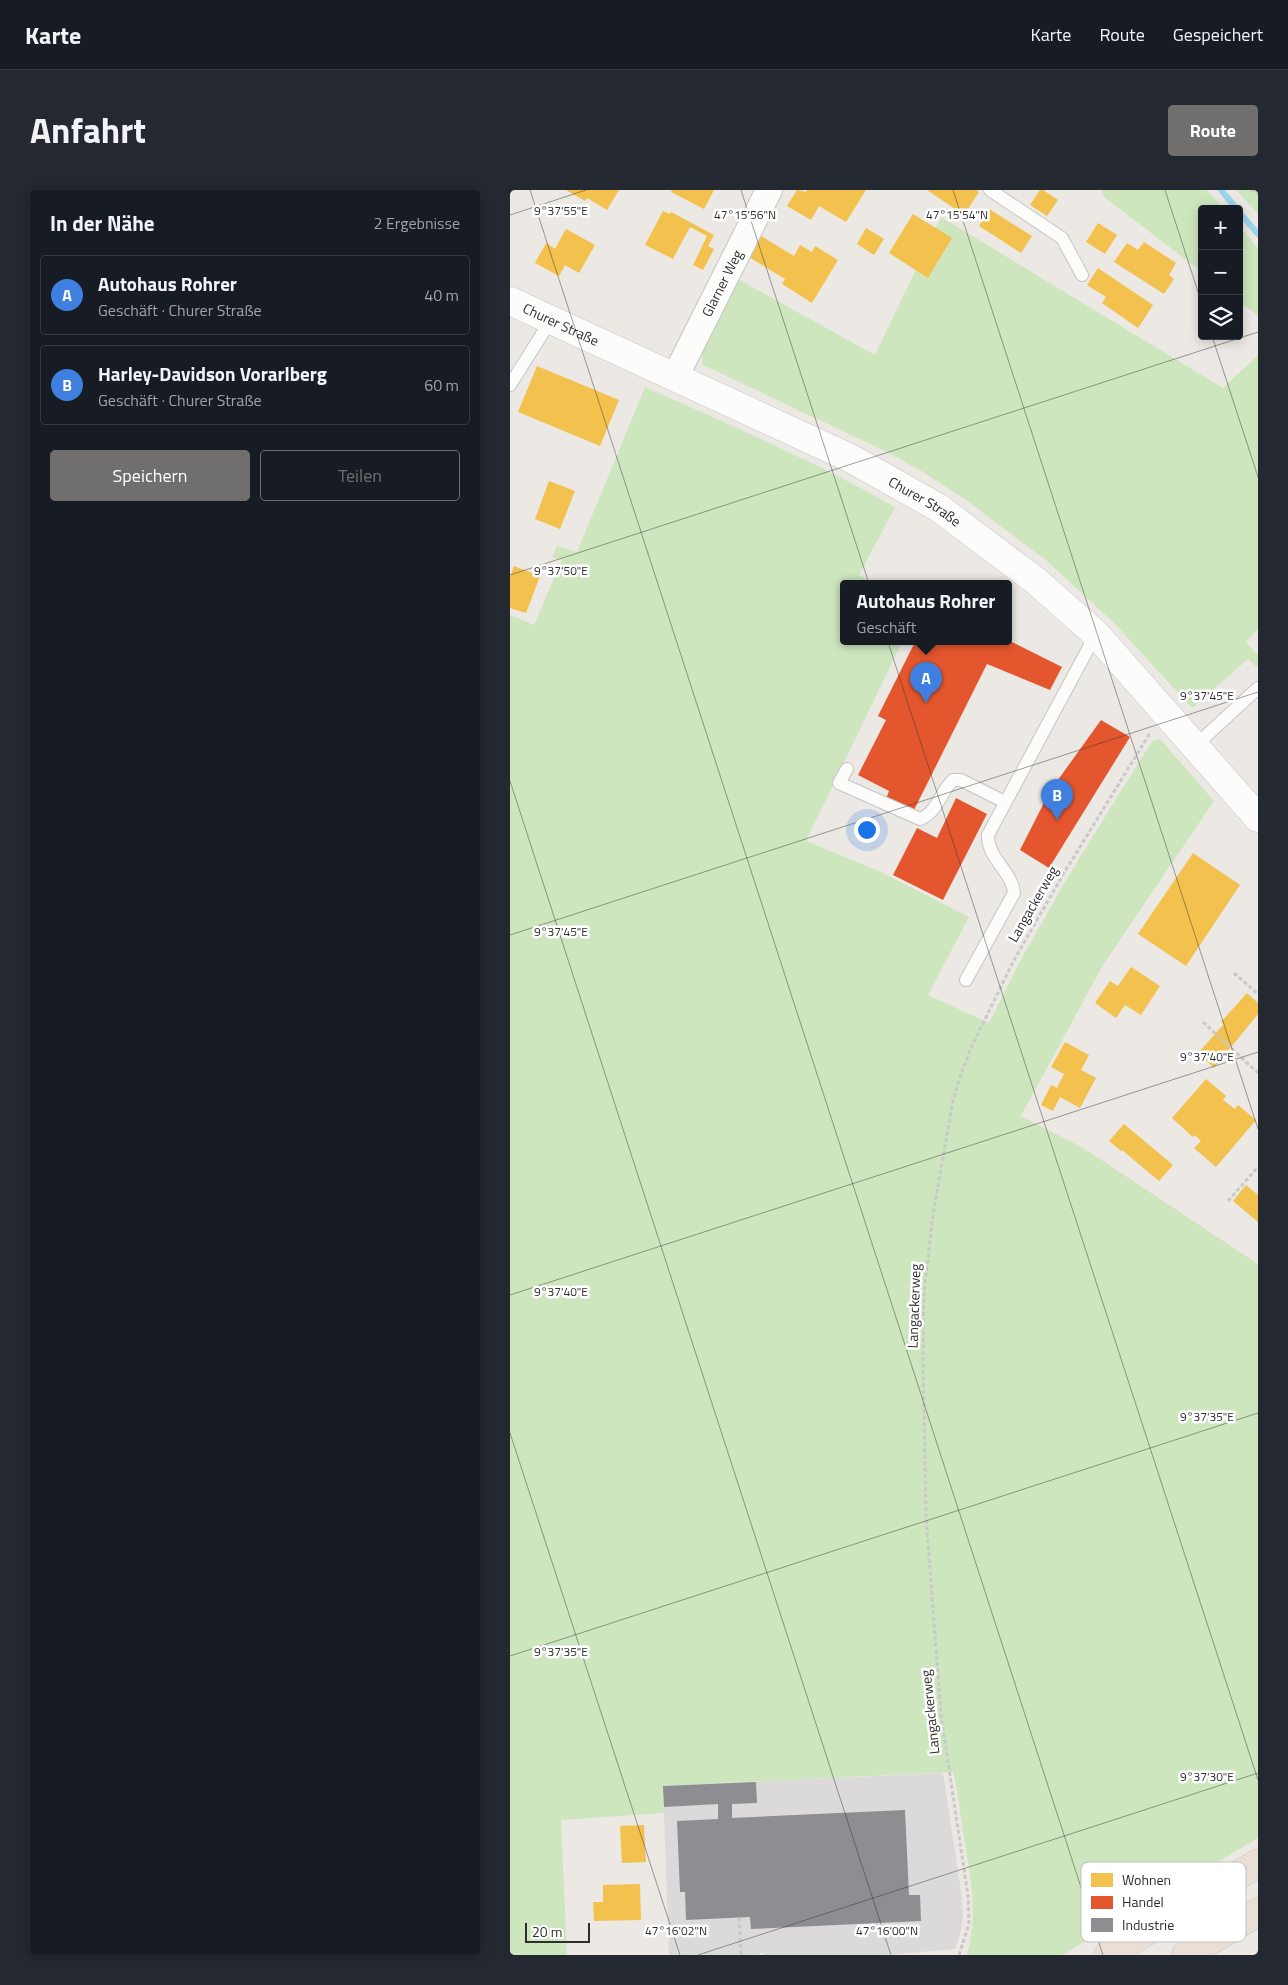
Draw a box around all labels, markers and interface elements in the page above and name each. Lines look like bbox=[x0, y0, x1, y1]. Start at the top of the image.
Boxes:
text: Karte bbox=[25, 17, 81, 53]
text: Karte bbox=[1030, 21, 1071, 48]
text: Route bbox=[1099, 21, 1145, 48]
text: Gespeichert bbox=[1173, 21, 1263, 48]
text: Anfahrt bbox=[30, 103, 146, 157]
button: Route bbox=[1168, 105, 1258, 156]
text: 9°37'55"E bbox=[534, 201, 588, 220]
text: 47°15'56"N bbox=[714, 205, 776, 224]
text: 47°15'54"N bbox=[926, 205, 988, 224]
map controls bbox=[1198, 205, 1243, 340]
button: + bbox=[1198, 205, 1243, 250]
text: In der Nähe bbox=[50, 207, 155, 239]
text: 2 Ergebnisse bbox=[373, 211, 460, 235]
street label: Glarner Weg bbox=[696, 246, 747, 320]
button: − bbox=[1198, 250, 1243, 295]
text: Autohaus Rohrer bbox=[98, 269, 237, 298]
text: A bbox=[62, 283, 72, 307]
text: 40 m bbox=[424, 283, 459, 307]
button: layers bbox=[1198, 295, 1243, 340]
street label: Churer Straße bbox=[520, 297, 603, 351]
text: Geschäft · Churer Straße bbox=[98, 298, 262, 322]
text: Harley-Davidson Vorarlberg bbox=[98, 359, 327, 388]
text: B bbox=[62, 373, 72, 397]
text: 60 m bbox=[424, 373, 459, 397]
text: Geschäft · Churer Straße bbox=[98, 388, 262, 412]
button: Speichern bbox=[50, 450, 250, 501]
button: Teilen bbox=[260, 450, 460, 501]
street label: Churer Straße bbox=[885, 471, 966, 531]
text: 9°37'50"E bbox=[534, 561, 588, 580]
popup bbox=[840, 580, 1012, 645]
text: Autohaus Rohrer bbox=[857, 586, 995, 615]
text: Geschäft bbox=[857, 615, 916, 639]
pin: A bbox=[910, 662, 942, 703]
text: 9°37'45"E bbox=[1180, 686, 1234, 705]
pin: B bbox=[1041, 779, 1073, 820]
your location bbox=[854, 817, 880, 843]
street label: Langackerweg bbox=[1002, 862, 1063, 946]
text: 9°37'45"E bbox=[534, 922, 588, 941]
text: 9°37'40"E bbox=[1180, 1047, 1234, 1066]
street label: Langackerweg bbox=[902, 1263, 925, 1349]
text: 9°37'40"E bbox=[534, 1282, 588, 1301]
text: 9°37'35"E bbox=[1180, 1407, 1234, 1426]
text: 9°37'35"E bbox=[534, 1642, 588, 1661]
street label: Langackerweg bbox=[915, 1669, 944, 1755]
text: 9°37'30"E bbox=[1180, 1767, 1234, 1786]
legend bbox=[1081, 1862, 1246, 1942]
text: Wohnen bbox=[1122, 1869, 1171, 1890]
text: Handel bbox=[1122, 1891, 1164, 1912]
text: Industrie bbox=[1122, 1914, 1174, 1935]
scale bar bbox=[525, 1920, 590, 1943]
text: 20 m bbox=[532, 1921, 562, 1942]
text: 47°16'02"N bbox=[645, 1921, 707, 1940]
text: 47°16'00"N bbox=[856, 1921, 918, 1940]

